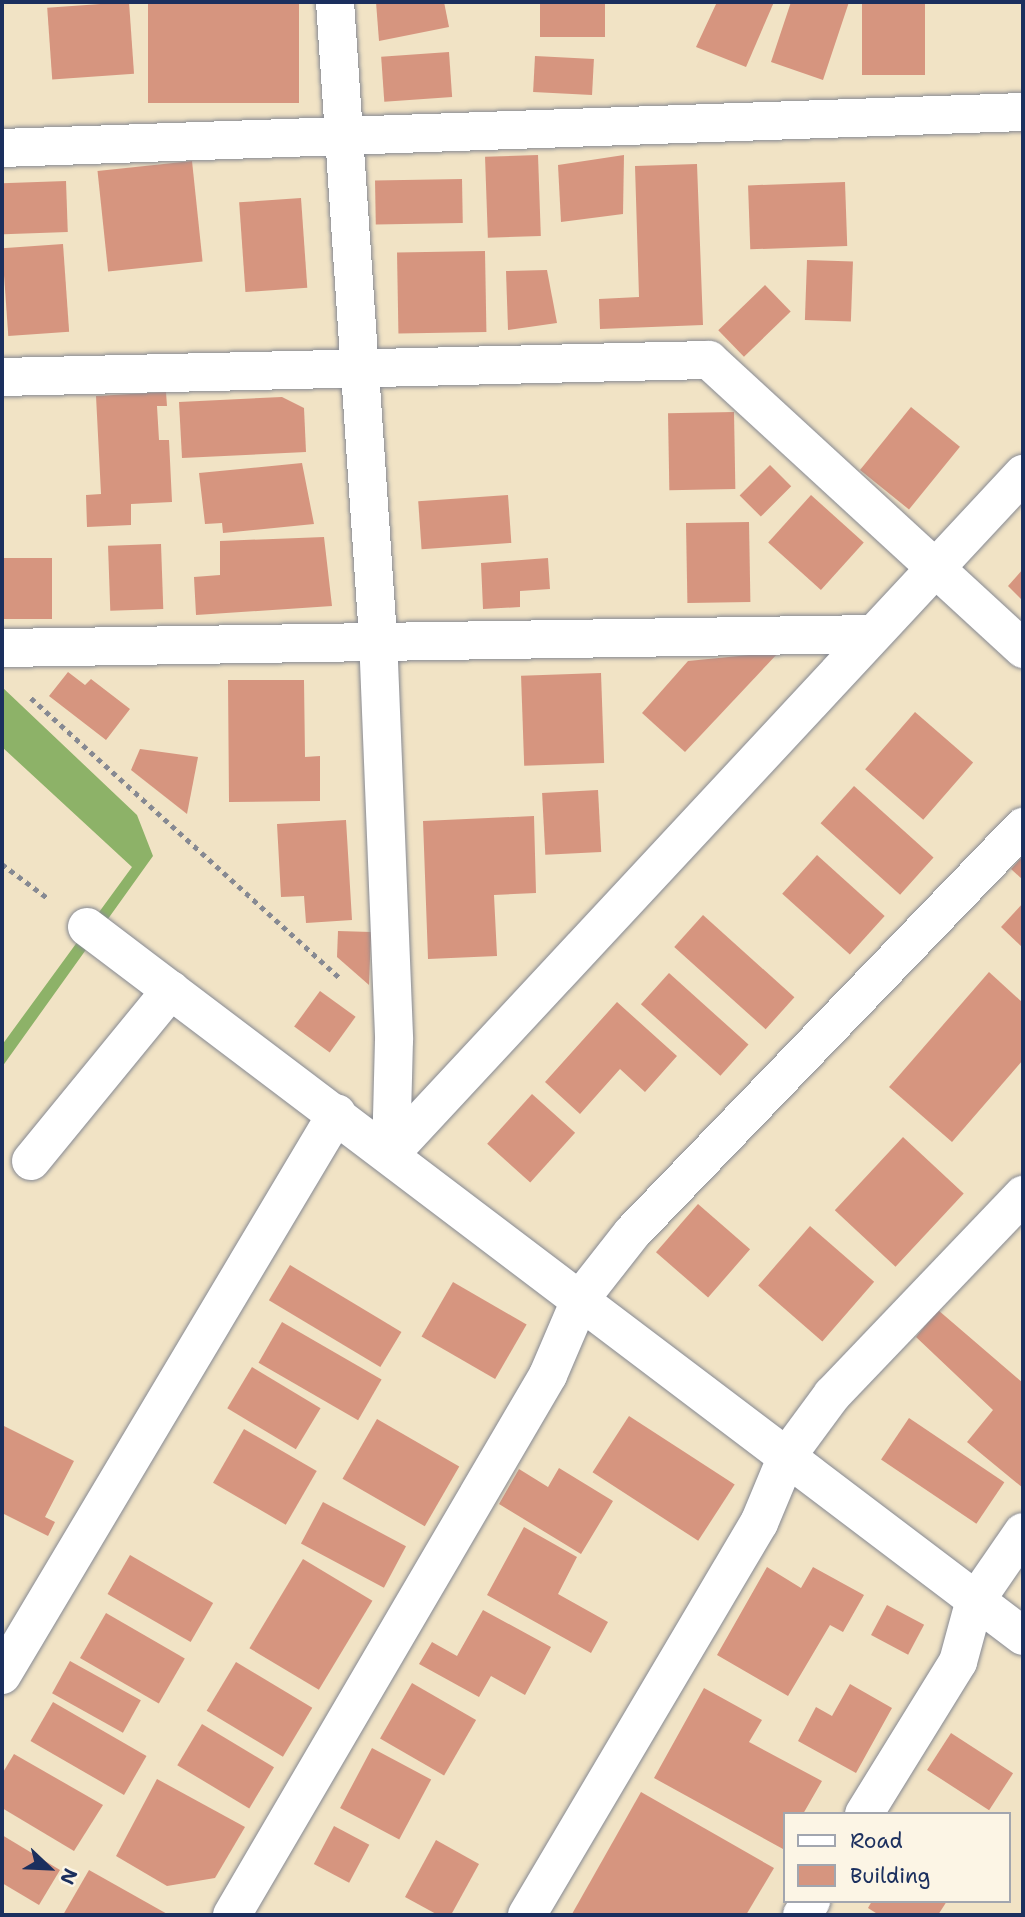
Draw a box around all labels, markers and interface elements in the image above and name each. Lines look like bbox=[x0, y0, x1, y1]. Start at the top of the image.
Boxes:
legend bbox=[783, 1812, 1011, 1903]
text: Road bbox=[850, 1827, 903, 1855]
north arrow bbox=[14, 1833, 84, 1903]
text: Building bbox=[850, 1862, 930, 1890]
text: N bbox=[54, 1865, 83, 1888]

